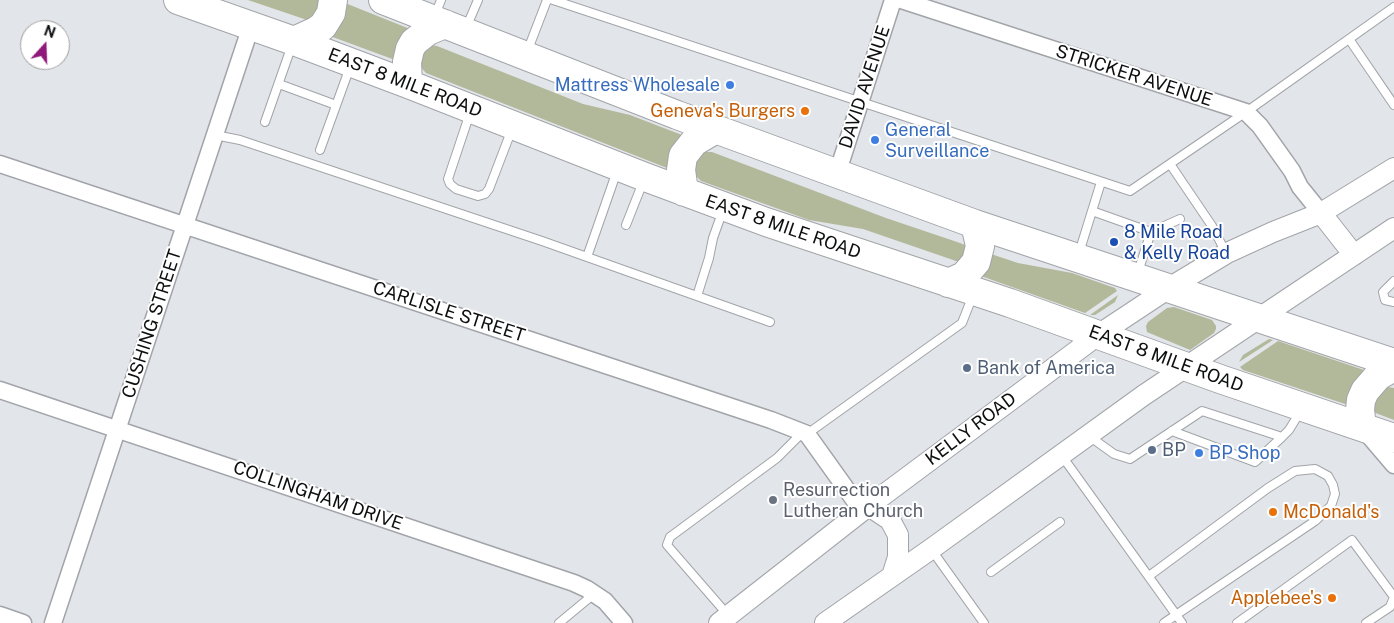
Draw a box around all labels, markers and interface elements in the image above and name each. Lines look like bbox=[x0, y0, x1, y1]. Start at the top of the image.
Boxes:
north arrow bbox=[20, 20, 70, 70]
text: N bbox=[42, 22, 58, 41]
street label: DAVID AVENUE bbox=[835, 23, 895, 151]
street label: STRICKER AVENUE bbox=[1053, 40, 1215, 112]
street label: EAST 8 MILE ROAD bbox=[325, 44, 485, 122]
place label: Mattress Wholesale bbox=[555, 74, 720, 96]
marker: Mattress Wholesale bbox=[724, 79, 736, 91]
place label: Geneva's Burgers bbox=[650, 100, 795, 122]
marker: Geneva's Burgers bbox=[799, 105, 811, 117]
place label: General Surveillance bbox=[885, 119, 989, 162]
marker: General Surveillance bbox=[869, 134, 881, 146]
street label: EAST 8 MILE ROAD bbox=[702, 190, 864, 264]
place label: 8 Mile Road & Kelly Road bbox=[1124, 221, 1230, 264]
marker: 8 Mile Road & Kelly Road bbox=[1108, 236, 1120, 248]
street label: CUSHING STREET bbox=[118, 247, 186, 401]
street label: CARLISLE STREET bbox=[370, 277, 528, 347]
street label: EAST 8 MILE ROAD bbox=[1086, 321, 1246, 397]
place label: Bank of America bbox=[977, 357, 1115, 379]
marker: Bank of America bbox=[961, 362, 973, 374]
street label: KELLY ROAD bbox=[921, 388, 1021, 470]
place label: BP bbox=[1162, 439, 1186, 461]
place label: BP Shop bbox=[1209, 442, 1280, 464]
marker: BP bbox=[1146, 444, 1158, 456]
marker: BP Shop bbox=[1193, 447, 1205, 459]
street label: COLLINGHAM DRIVE bbox=[230, 457, 406, 535]
place label: Resurrection Lutheran Church bbox=[783, 479, 923, 522]
marker: Resurrection Lutheran Church bbox=[767, 494, 779, 506]
place label: McDonald's bbox=[1283, 501, 1379, 523]
marker: McDonald's bbox=[1267, 506, 1279, 518]
place label: Applebee's bbox=[1230, 587, 1322, 609]
marker: Applebee's bbox=[1326, 592, 1338, 604]

